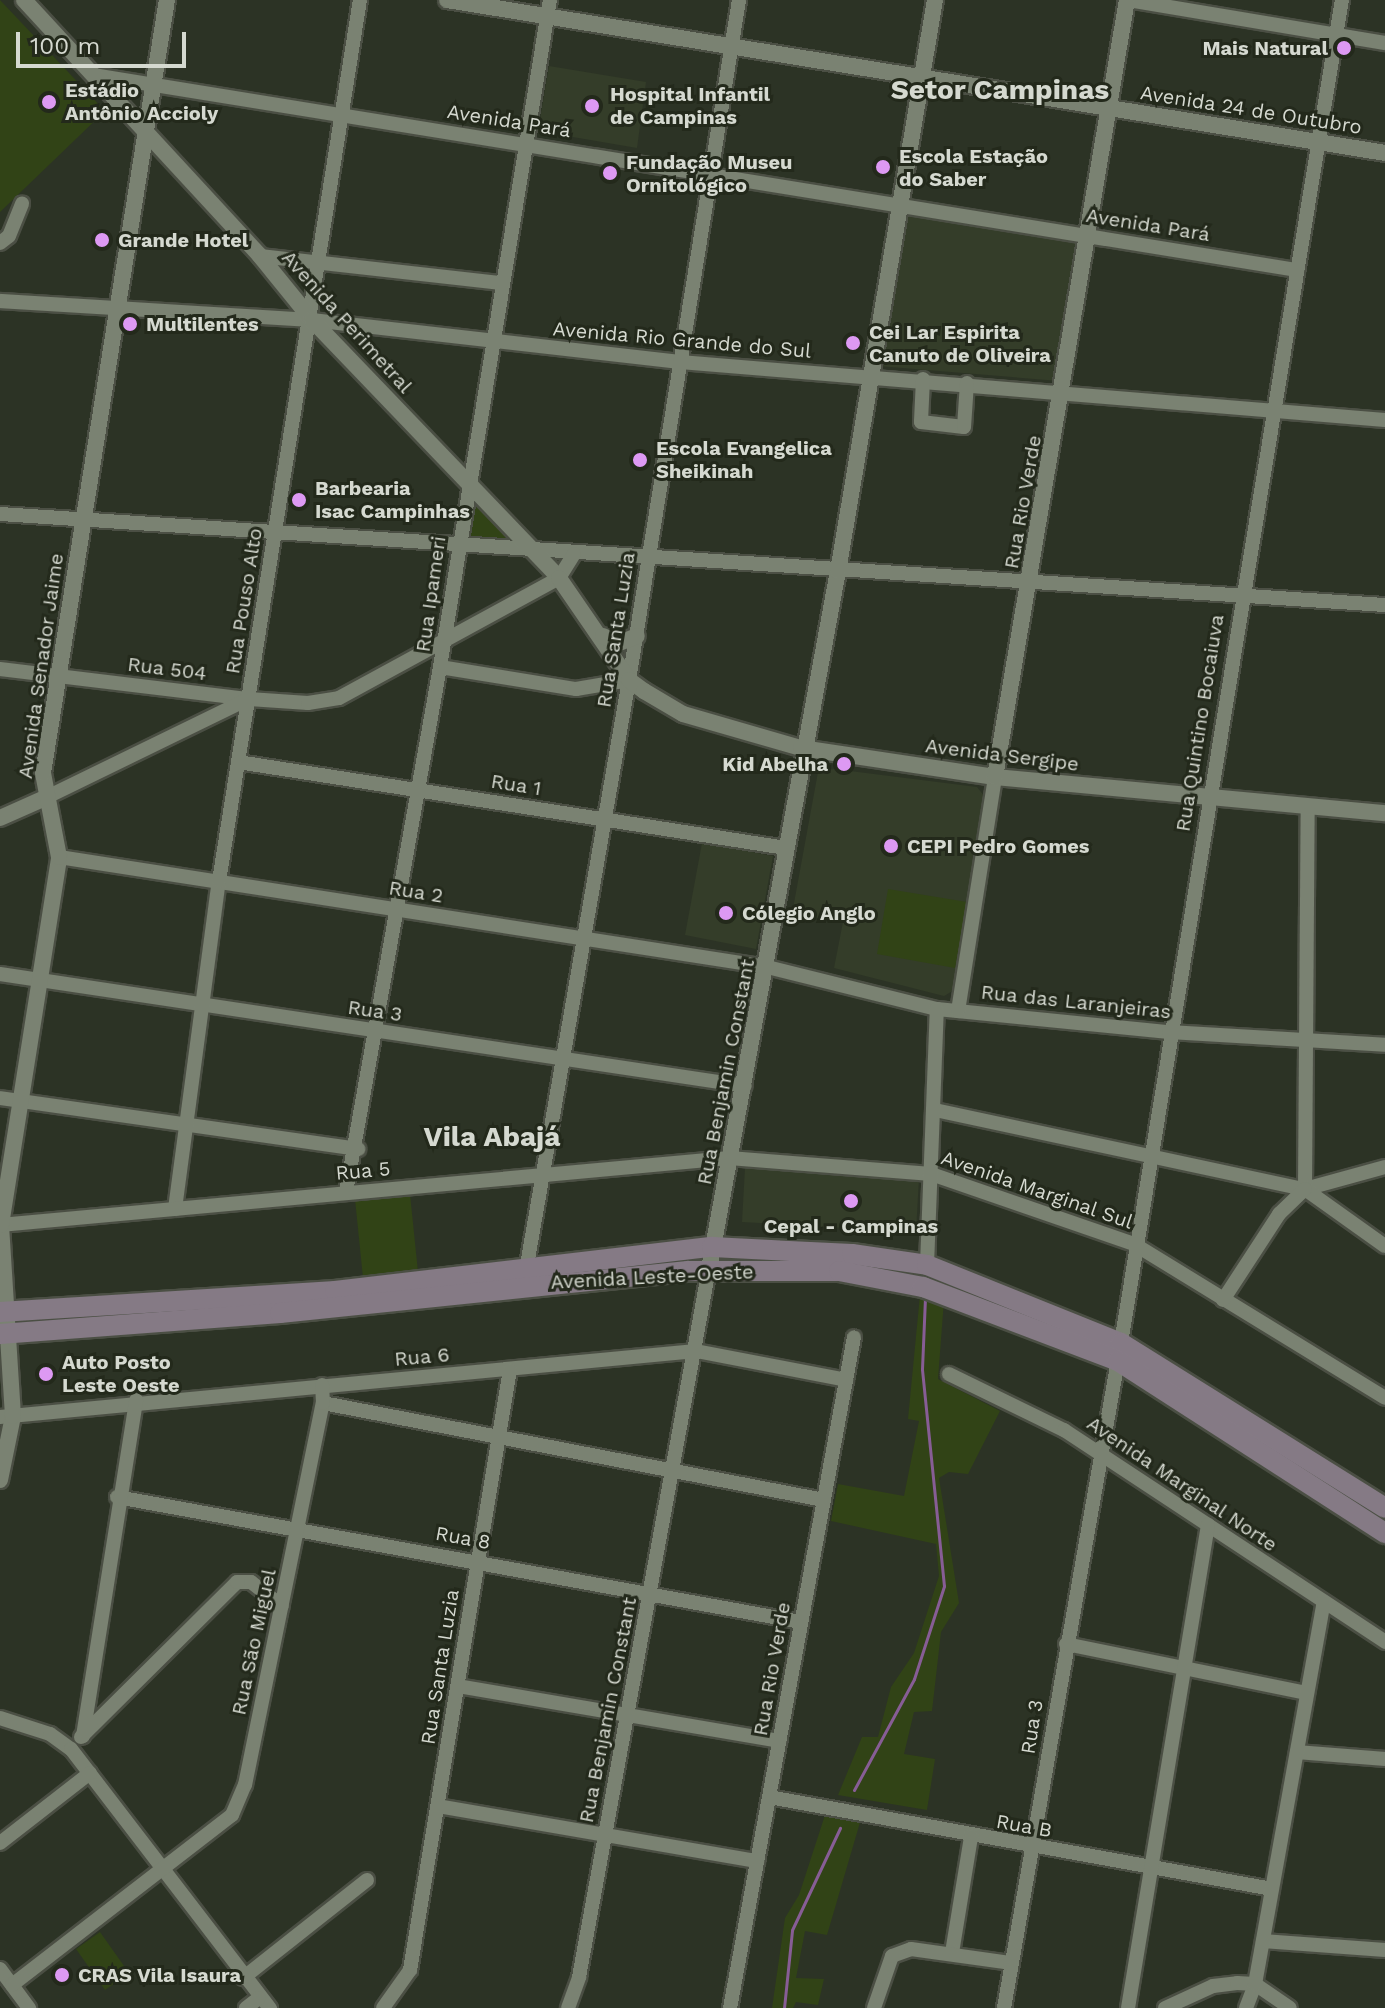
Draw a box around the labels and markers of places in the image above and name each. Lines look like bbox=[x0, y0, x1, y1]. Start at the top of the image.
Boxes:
place label: Mais Natural bbox=[1202, 36, 1328, 60]
marker: Mais Natural bbox=[1335, 39, 1353, 57]
place label: Estádio Antônio Accioly bbox=[65, 78, 219, 125]
place label: Hospital Infantil de Campinas bbox=[610, 82, 770, 129]
marker: Estádio Antônio Accioly bbox=[40, 93, 58, 111]
marker: Hospital Infantil de Campinas bbox=[581, 95, 603, 117]
place label: Escola Estação do Saber bbox=[899, 144, 1048, 191]
place label: Fundação Museu Ornitológico bbox=[626, 150, 792, 197]
marker: Escola Estação do Saber bbox=[874, 158, 892, 176]
marker: Fundação Museu Ornitológico bbox=[601, 164, 619, 182]
place label: Grande Hotel bbox=[118, 228, 248, 252]
marker: Grande Hotel bbox=[93, 231, 111, 249]
place label: Multilentes bbox=[146, 312, 259, 336]
marker: Multilentes bbox=[121, 315, 139, 333]
place label: Cei Lar Espirita Canuto de Oliveira bbox=[869, 320, 1051, 367]
marker: Cei Lar Espirita Canuto de Oliveira bbox=[844, 334, 862, 352]
place label: Escola Evangelica Sheikinah bbox=[656, 436, 832, 483]
marker: Escola Evangelica Sheikinah bbox=[631, 451, 649, 469]
place label: Barbearia Isac Campinhas bbox=[315, 476, 470, 523]
marker: Barbearia Isac Campinhas bbox=[290, 491, 308, 509]
place label: Kid Abelha bbox=[722, 752, 828, 776]
marker: Kid Abelha bbox=[835, 755, 853, 773]
place label: CEPI Pedro Gomes bbox=[907, 834, 1090, 858]
marker: CEPI Pedro Gomes bbox=[882, 837, 900, 855]
place label: Cólegio Anglo bbox=[742, 901, 876, 925]
marker: Cólegio Anglo bbox=[717, 904, 735, 922]
marker: Cepal - Campinas bbox=[842, 1192, 860, 1210]
place label: Cepal - Campinas bbox=[764, 1214, 938, 1238]
place label: Auto Posto Leste Oeste bbox=[62, 1350, 179, 1397]
marker: Auto Posto Leste Oeste bbox=[37, 1365, 55, 1383]
place label: CRAS Vila Isaura bbox=[78, 1963, 242, 1987]
marker: CRAS Vila Isaura bbox=[53, 1966, 71, 1984]

